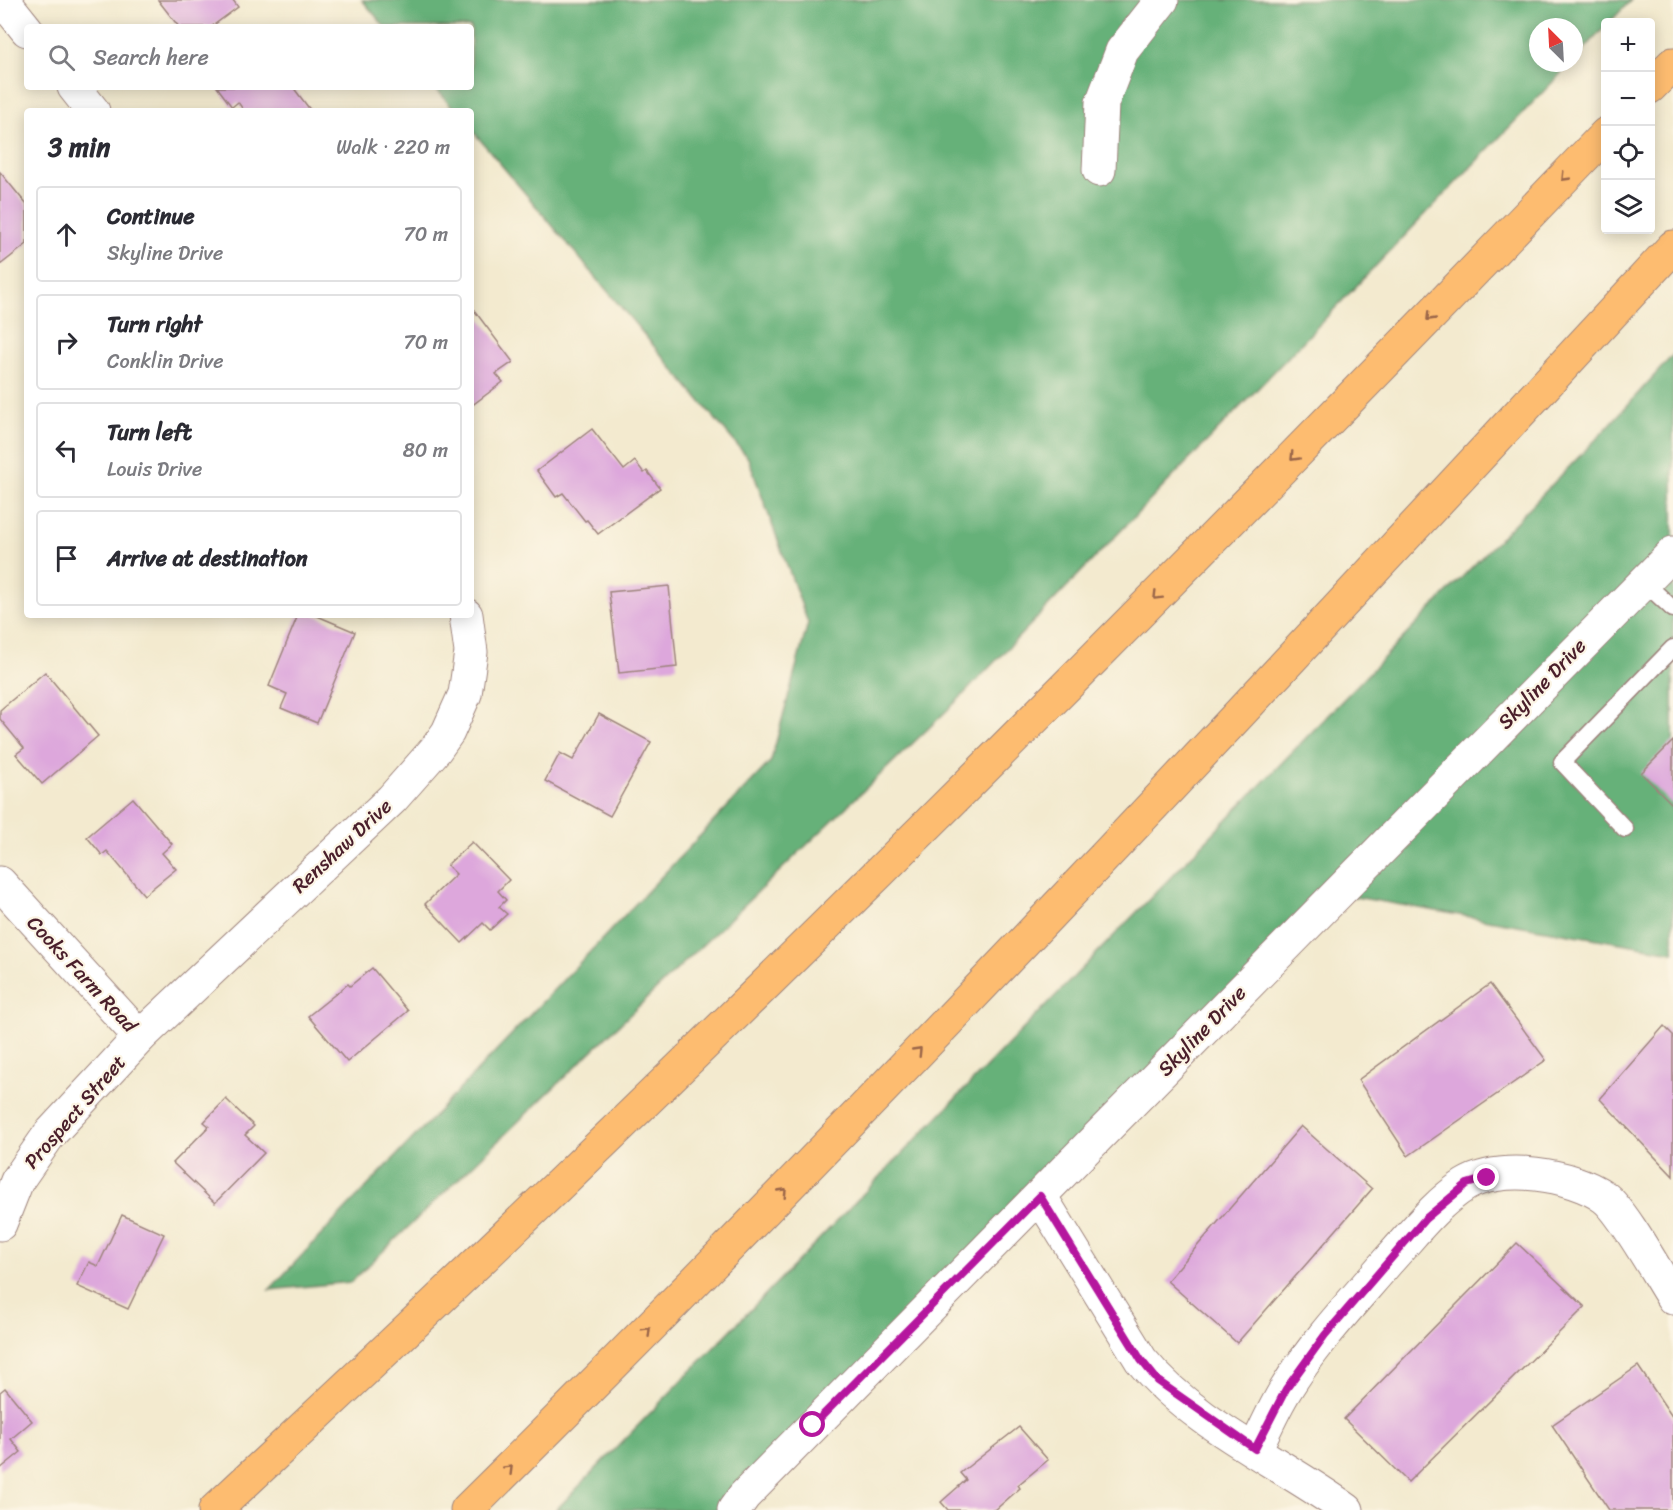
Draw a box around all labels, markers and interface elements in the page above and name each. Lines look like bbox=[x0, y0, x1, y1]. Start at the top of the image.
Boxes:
north arrow bbox=[1529, 18, 1583, 72]
map controls bbox=[1601, 18, 1655, 234]
button: + bbox=[1601, 18, 1655, 72]
search box bbox=[24, 24, 474, 90]
text: Search here bbox=[93, 38, 209, 77]
icon: search bbox=[45, 41, 78, 74]
button: − bbox=[1601, 72, 1655, 126]
text: 3 min bbox=[48, 124, 110, 170]
button: locate bbox=[1601, 126, 1655, 180]
text: Walk · 220 m bbox=[336, 130, 450, 165]
one-way arrow bbox=[1561, 170, 1572, 180]
button: layers bbox=[1601, 180, 1655, 234]
text: Continue bbox=[107, 197, 195, 236]
text: 70 m bbox=[403, 217, 448, 252]
icon: ahead bbox=[50, 218, 83, 251]
text: Skyline Drive bbox=[107, 236, 223, 271]
text: Turn right bbox=[107, 305, 202, 344]
one-way arrow bbox=[1426, 309, 1437, 320]
text: 70 m bbox=[403, 325, 448, 360]
icon: right bbox=[50, 326, 83, 359]
text: Conklin Drive bbox=[107, 344, 224, 379]
text: Turn left bbox=[107, 413, 192, 452]
text: 80 m bbox=[403, 433, 448, 468]
icon: left bbox=[50, 434, 83, 467]
one-way arrow bbox=[1290, 449, 1301, 460]
text: Louis Drive bbox=[107, 452, 202, 487]
text: Arrive at destination bbox=[107, 539, 308, 578]
icon: arrive bbox=[50, 542, 83, 575]
one-way arrow bbox=[1153, 588, 1164, 599]
street label: Skyline Drive bbox=[1489, 630, 1595, 738]
street label: Renshaw Drive bbox=[284, 790, 400, 902]
street label: Cooks Farm Road bbox=[18, 907, 147, 1042]
street label: Skyline Drive bbox=[1149, 977, 1255, 1085]
street label: Prospect Street bbox=[15, 1047, 135, 1177]
one-way arrow bbox=[911, 1048, 922, 1058]
route end bbox=[1473, 1164, 1499, 1190]
one-way arrow bbox=[776, 1188, 787, 1198]
one-way arrow bbox=[639, 1328, 650, 1339]
route start bbox=[799, 1411, 825, 1437]
one-way arrow bbox=[501, 1465, 512, 1476]

